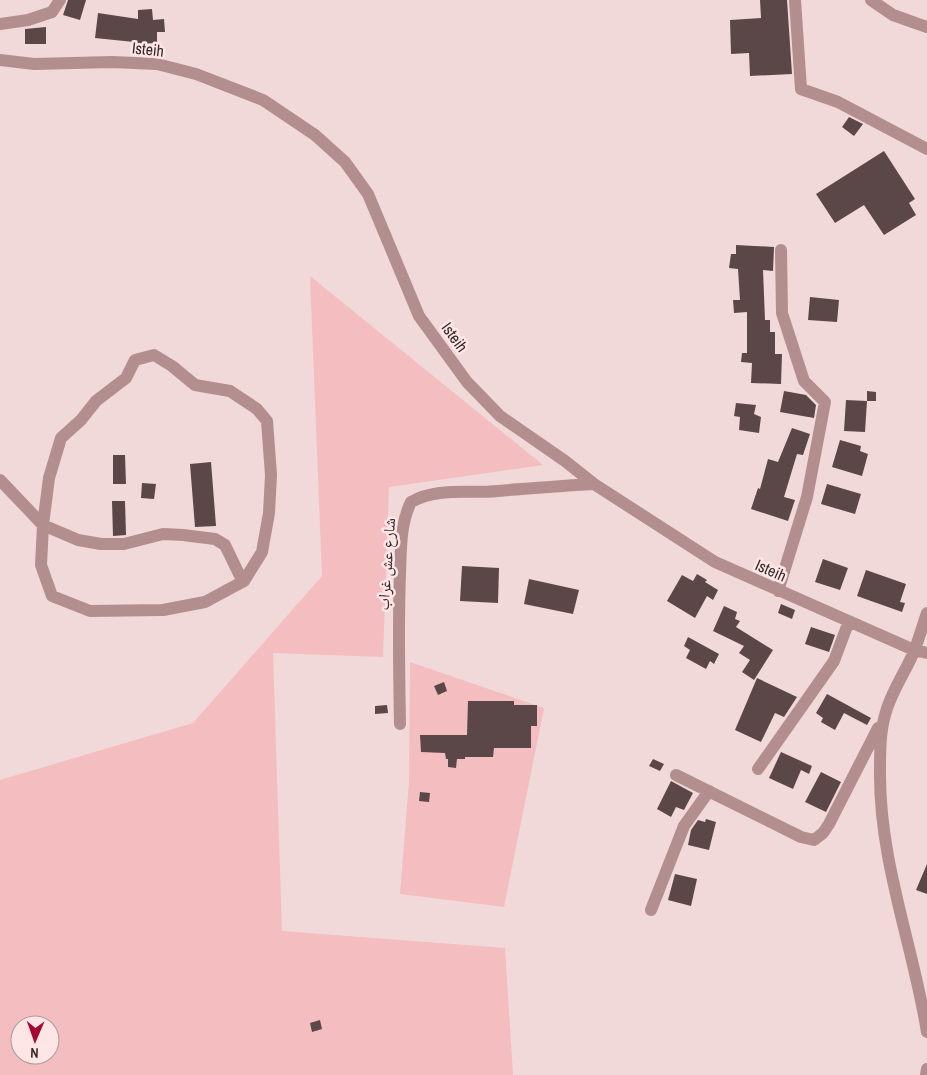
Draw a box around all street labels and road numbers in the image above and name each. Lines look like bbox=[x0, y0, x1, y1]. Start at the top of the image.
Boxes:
street label: Isteih bbox=[131, 36, 165, 62]
street label: Isteih bbox=[437, 318, 473, 356]
street label: شارع عش غراب bbox=[372, 517, 400, 611]
street label: Isteih bbox=[752, 553, 790, 587]

